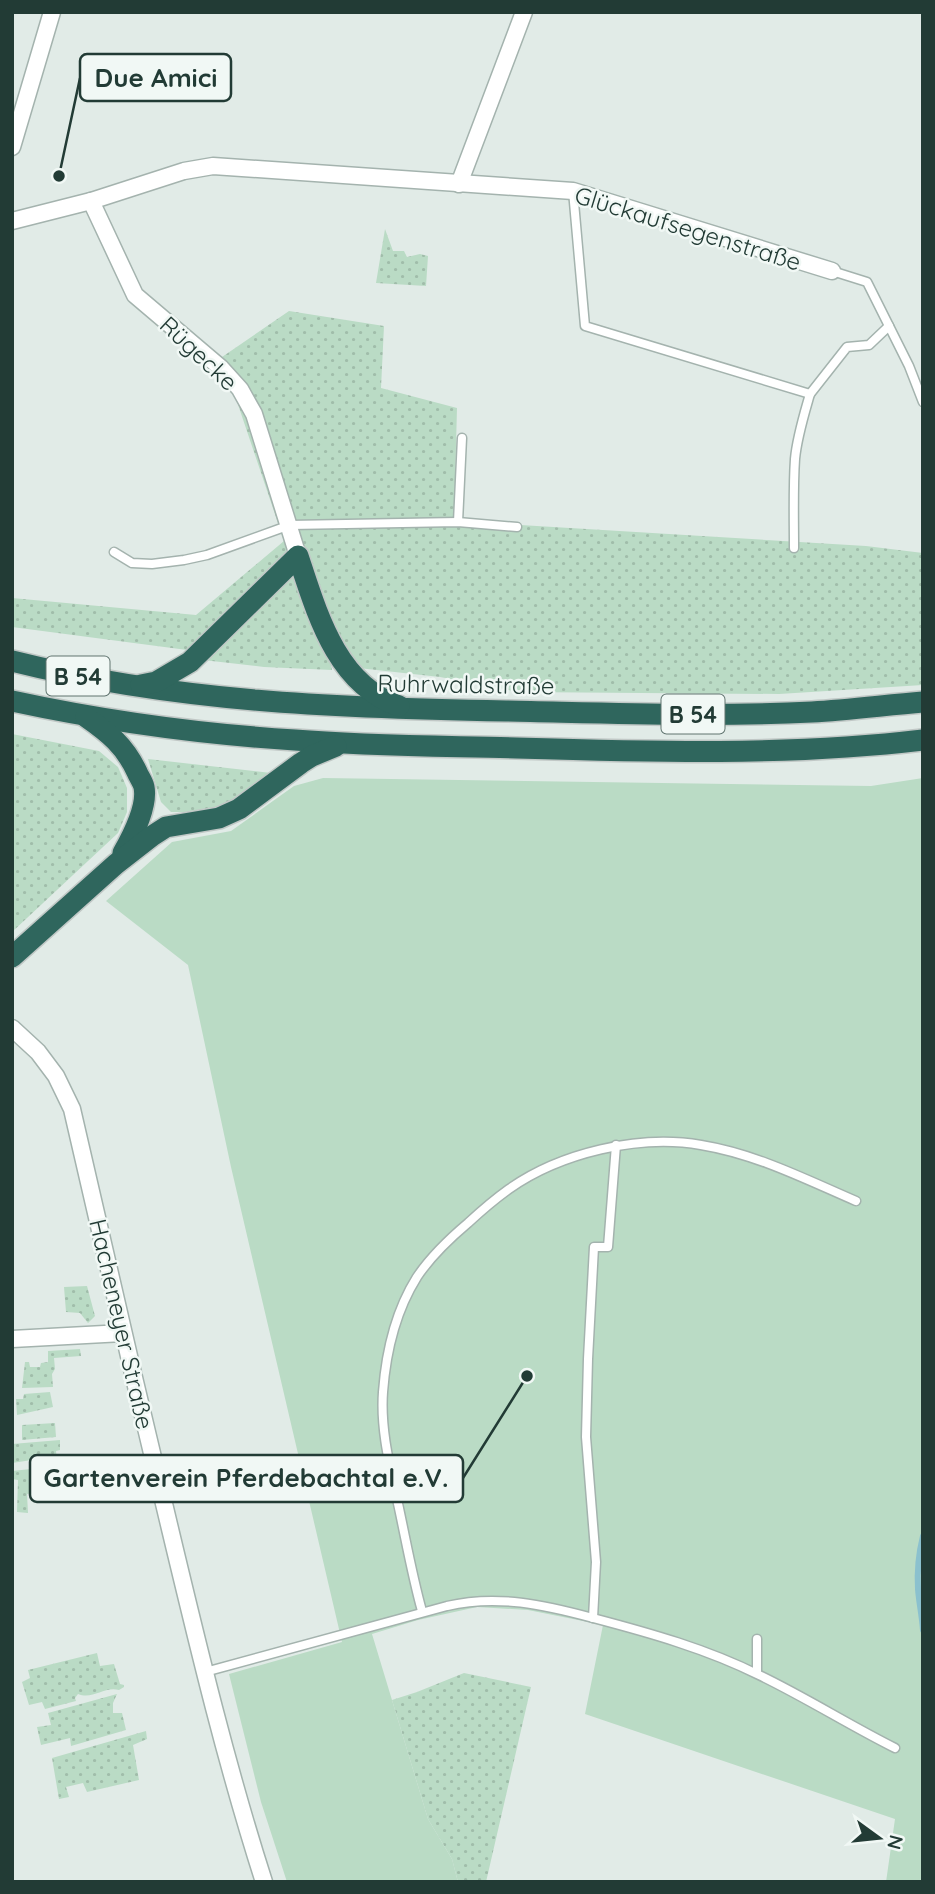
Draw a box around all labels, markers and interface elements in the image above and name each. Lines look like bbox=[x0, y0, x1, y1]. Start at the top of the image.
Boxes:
callout: Due Amici bbox=[80, 54, 231, 101]
text: Due Amici bbox=[95, 61, 217, 94]
street label: Glückaufsegenstraße bbox=[571, 179, 805, 277]
street label: Rügecke bbox=[154, 309, 244, 397]
road number: B 54 bbox=[46, 656, 110, 696]
street label: Ruhrwaldstraße bbox=[377, 667, 555, 701]
road number: B 54 bbox=[662, 694, 724, 734]
street label: Hacheneyer Straße bbox=[83, 1216, 161, 1432]
callout: Gartenverein Pferdebachtal e.V. bbox=[30, 1455, 463, 1502]
text: Gartenverein Pferdebachtal e.V. bbox=[44, 1461, 448, 1494]
north arrow bbox=[844, 1803, 914, 1873]
text: N bbox=[882, 1833, 909, 1852]

